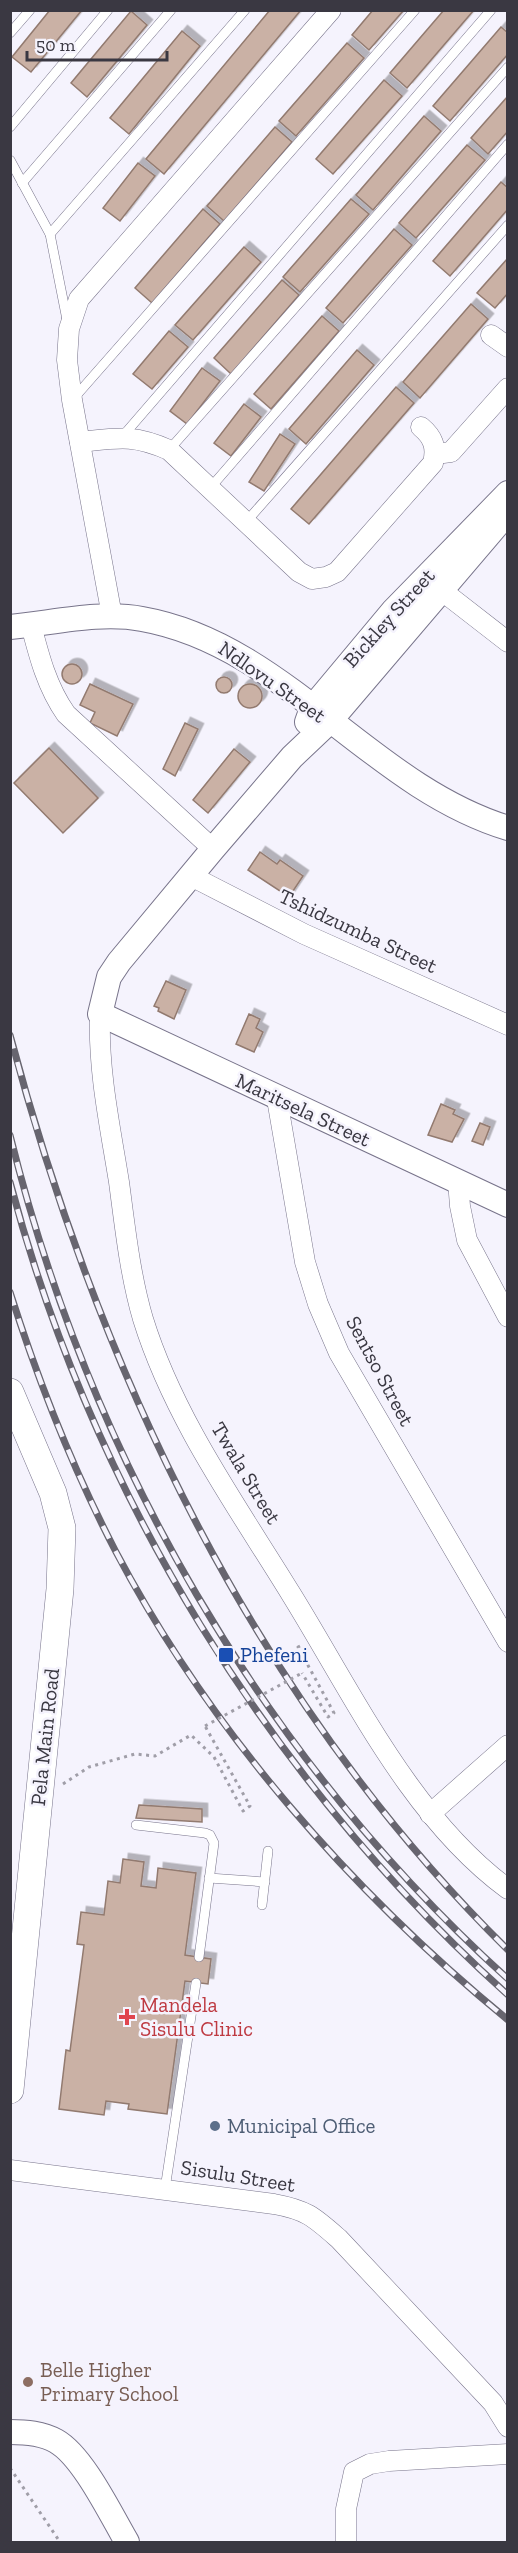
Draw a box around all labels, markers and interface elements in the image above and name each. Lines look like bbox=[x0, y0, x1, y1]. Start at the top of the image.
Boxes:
scale bar bbox=[27, 24, 166, 62]
text: 50 m bbox=[36, 34, 76, 56]
street label: Bickley Street bbox=[338, 563, 440, 672]
street label: Ndlovu Street bbox=[214, 635, 331, 728]
street label: Tshidzumba Street bbox=[275, 883, 441, 978]
street label: Maritsela Street bbox=[232, 1067, 375, 1152]
street label: Sentso Street bbox=[341, 1311, 420, 1430]
street label: Twala Street bbox=[206, 1417, 287, 1529]
place label: Phefeni bbox=[240, 1642, 308, 1667]
marker: Phefeni bbox=[217, 1646, 235, 1664]
street label: Pela Main Road bbox=[25, 1666, 64, 1807]
place label: Mandela Sisulu Clinic bbox=[140, 1992, 253, 2041]
marker: Mandela Sisulu Clinic bbox=[118, 2008, 136, 2026]
place label: Municipal Office bbox=[227, 2113, 376, 2138]
marker: Municipal Office bbox=[208, 2119, 222, 2133]
street label: Sisulu Street bbox=[179, 2154, 297, 2197]
place label: Belle Higher Primary School bbox=[40, 2357, 179, 2406]
marker: Belle Higher Primary School bbox=[21, 2375, 35, 2389]

